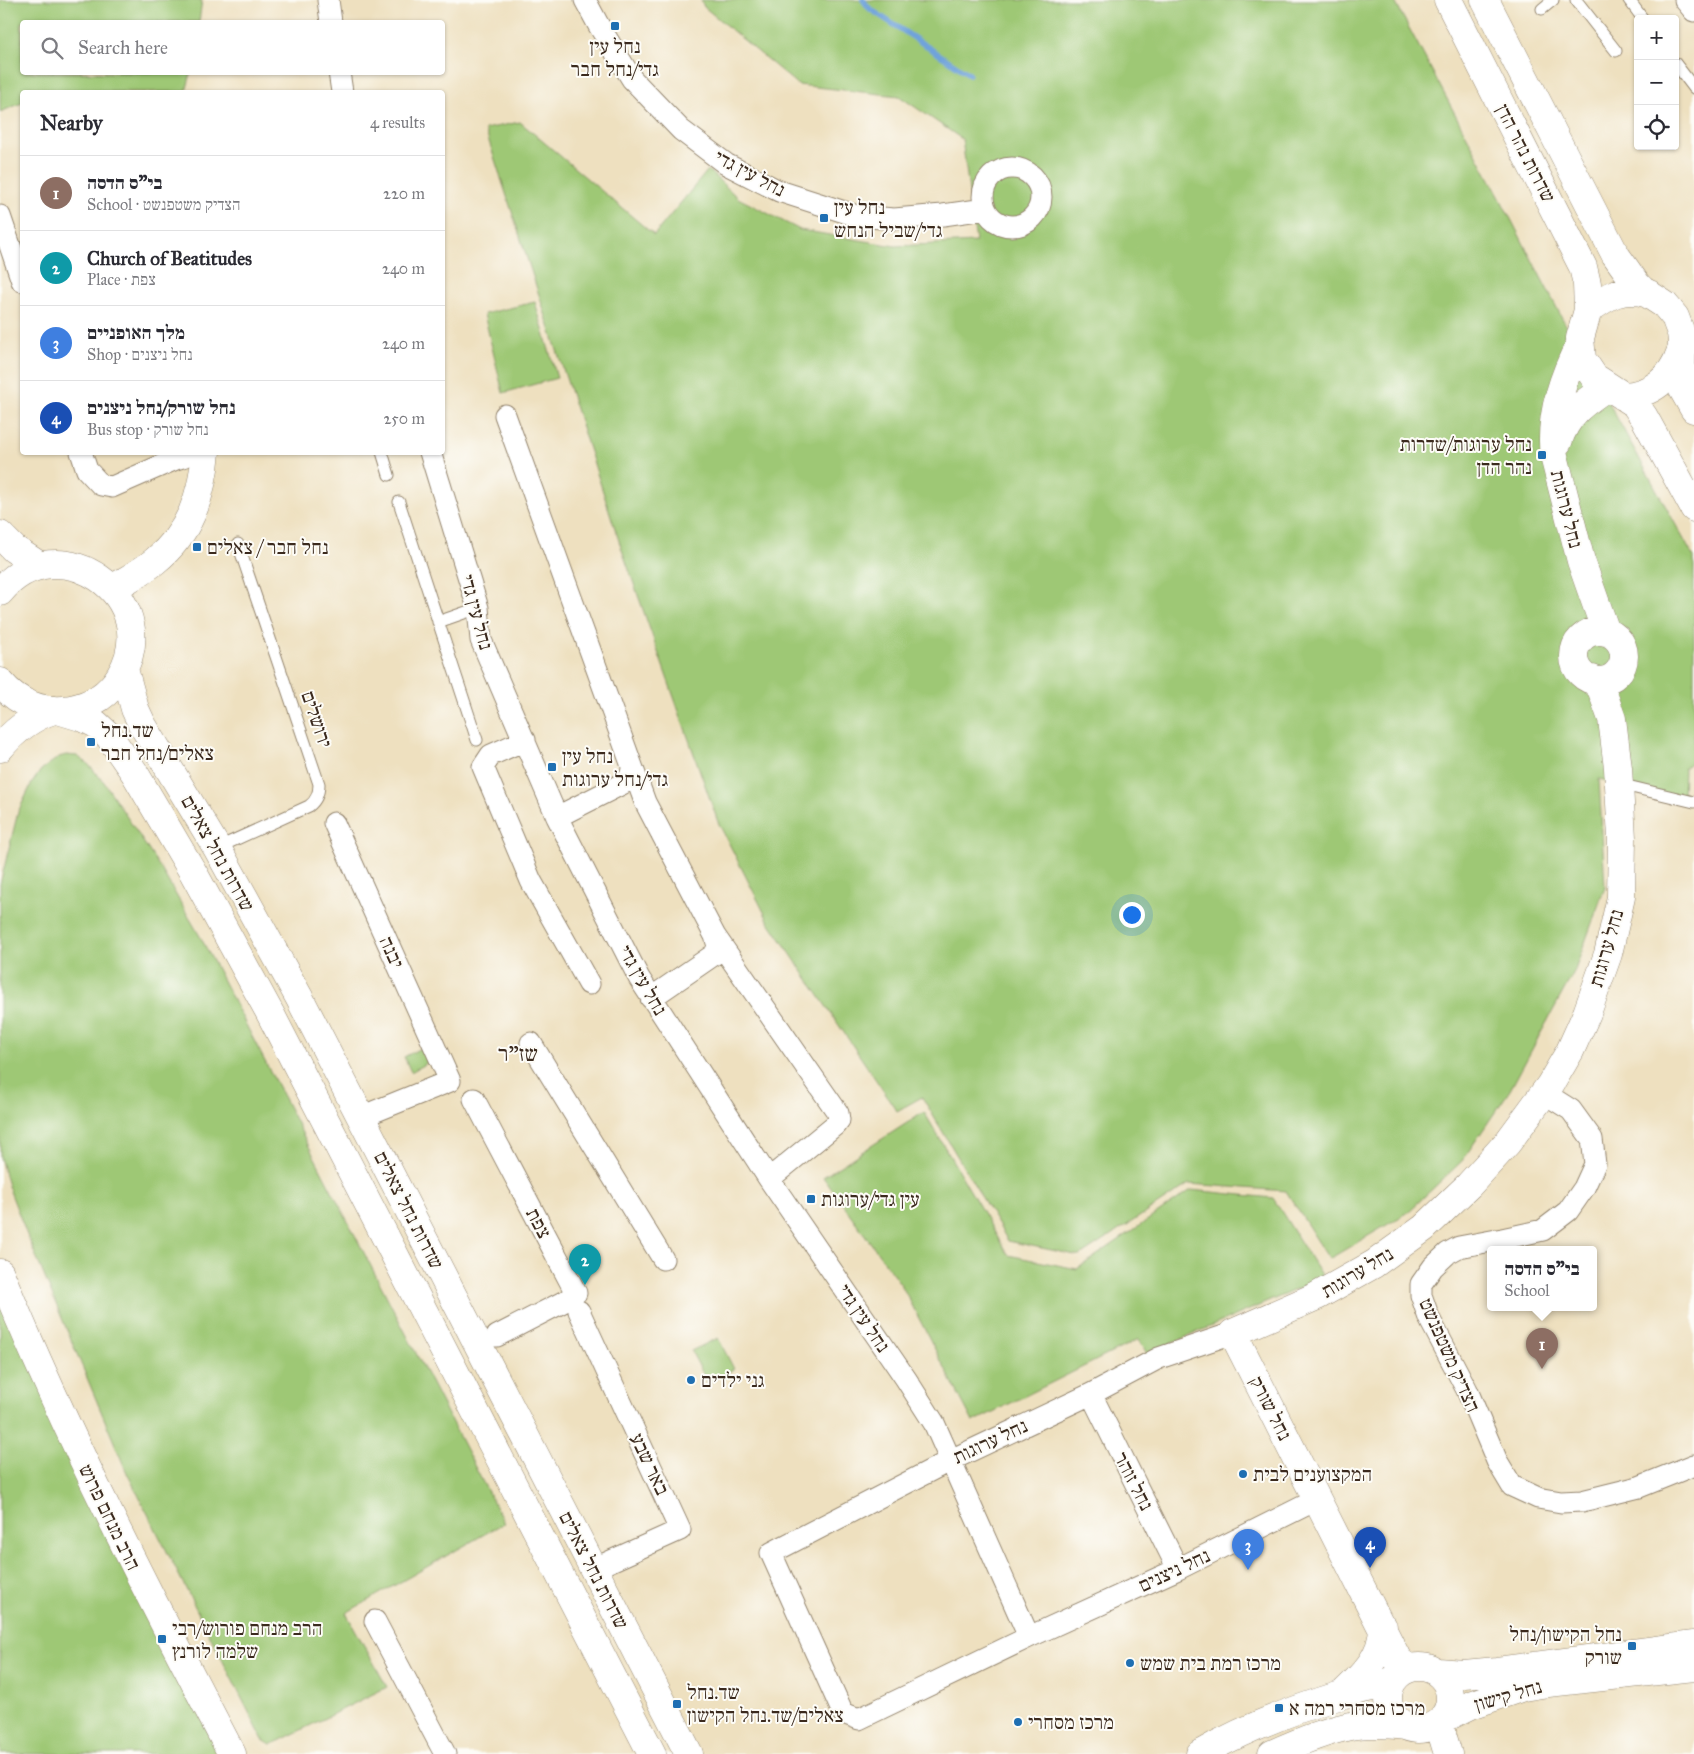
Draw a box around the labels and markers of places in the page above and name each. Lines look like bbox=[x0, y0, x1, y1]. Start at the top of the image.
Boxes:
marker: נחל עין גדי/נחל חבר bbox=[609, 20, 621, 32]
place label: נחל עין גדי/נחל חבר bbox=[571, 34, 659, 81]
place label: נחל עין גדי/שביל הנחש bbox=[834, 195, 943, 242]
marker: נחל עין גדי/שביל הנחש bbox=[818, 212, 830, 224]
place label: נחל ערוגות/שדרות נהר הדן bbox=[1400, 432, 1532, 479]
marker: נחל ערוגות/שדרות נהר הדן bbox=[1536, 449, 1548, 461]
place label: נחל חבר / צאלים bbox=[207, 535, 329, 559]
marker: נחל חבר / צאלים bbox=[191, 541, 203, 553]
place label: שד.נחל צאלים/נחל חבר bbox=[101, 718, 214, 765]
marker: שד.נחל צאלים/נחל חבר bbox=[85, 736, 97, 748]
place label: נחל עין גדי/נחל ערוגות bbox=[562, 744, 668, 791]
marker: נחל עין גדי/נחל ערוגות bbox=[546, 761, 558, 773]
place label: עין גדי/ערוגות bbox=[821, 1187, 920, 1211]
marker: עין גדי/ערוגות bbox=[805, 1193, 817, 1205]
pin: 2 bbox=[569, 1244, 601, 1285]
pin: 1 bbox=[1526, 1328, 1558, 1369]
place label: גני ילדים bbox=[701, 1368, 765, 1392]
marker: גני ילדים bbox=[685, 1374, 697, 1386]
place label: המקצוענים לבית bbox=[1253, 1462, 1372, 1486]
marker: המקצוענים לבית bbox=[1237, 1468, 1249, 1480]
pin: 4 bbox=[1354, 1527, 1386, 1568]
pin: 3 bbox=[1232, 1529, 1264, 1570]
place label: הרב מנחם פורוש/רבי שלמה לורנץ bbox=[172, 1616, 322, 1663]
place label: נחל הקישון/נחל שורק bbox=[1509, 1622, 1622, 1669]
marker: הרב מנחם פורוש/רבי שלמה לורנץ bbox=[156, 1633, 168, 1645]
marker: נחל הקישון/נחל שורק bbox=[1626, 1640, 1638, 1652]
place label: מרכז רמת בית שמש bbox=[1140, 1651, 1281, 1675]
marker: מרכז רמת בית שמש bbox=[1124, 1657, 1136, 1669]
place label: שד.נחל צאלים/שד.נחל הקישון bbox=[687, 1680, 844, 1727]
place label: מרכז מסחרי רמה א bbox=[1289, 1696, 1425, 1720]
marker: שד.נחל צאלים/שד.נחל הקישון bbox=[671, 1698, 683, 1710]
marker: מרכז מסחרי רמה א bbox=[1273, 1702, 1285, 1714]
place label: מרכז מסחרי bbox=[1028, 1710, 1114, 1734]
marker: מרכז מסחרי bbox=[1012, 1716, 1024, 1728]

